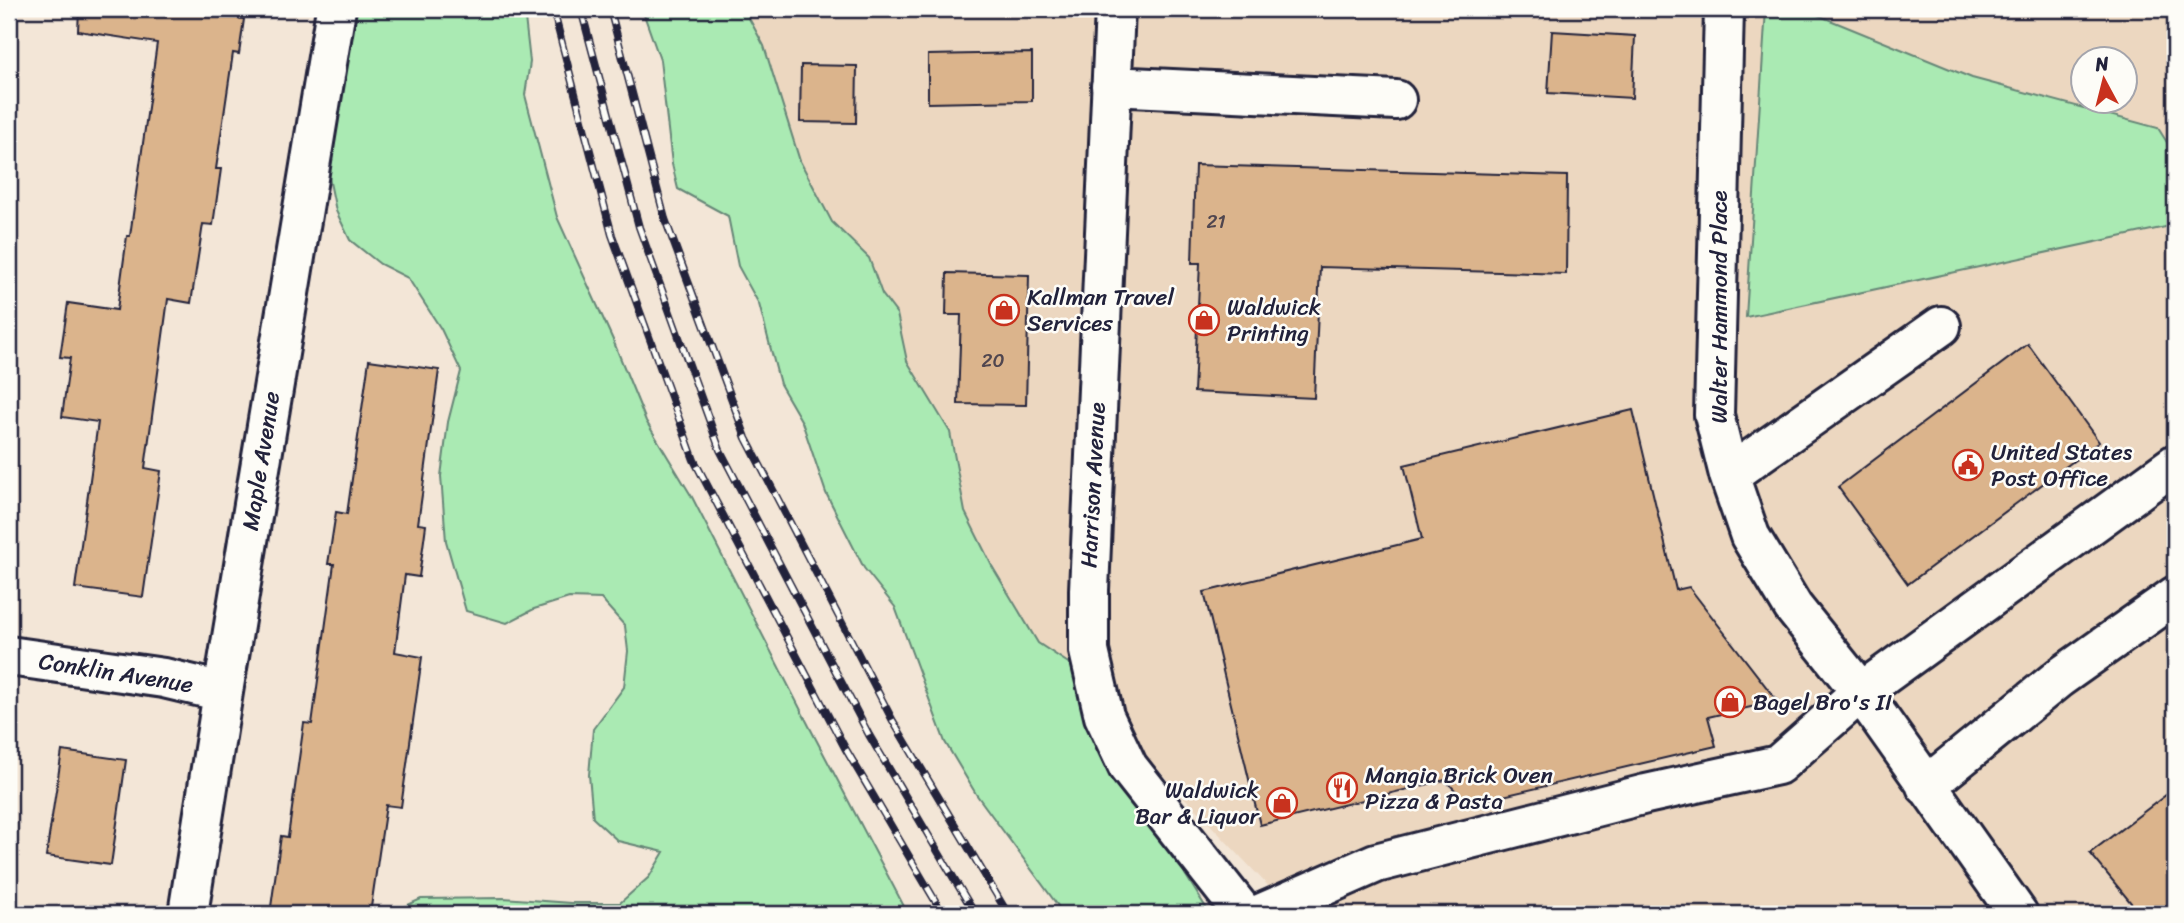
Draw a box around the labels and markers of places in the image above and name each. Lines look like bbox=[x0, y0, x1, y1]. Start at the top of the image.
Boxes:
place label: Kallman Travel Services bbox=[1027, 277, 1174, 344]
place label: Waldwick Printing bbox=[1227, 287, 1321, 354]
shop icon: Kallman Travel Services bbox=[987, 293, 1021, 327]
shop icon: Waldwick Printing bbox=[1187, 303, 1221, 337]
place label: United States Post Office bbox=[1991, 432, 2133, 499]
public building icon: United States Post Office bbox=[1951, 448, 1985, 482]
place label: Bagel Bro's II bbox=[1753, 682, 1892, 723]
shop icon: Bagel Bro's II bbox=[1713, 685, 1747, 719]
place label: Mangia Brick Oven Pizza & Pasta bbox=[1365, 755, 1553, 822]
place label: Waldwick Bar & Liquor bbox=[1135, 770, 1261, 837]
restaurant icon: Mangia Brick Oven Pizza & Pasta bbox=[1325, 771, 1359, 805]
shop icon: Waldwick Bar & Liquor bbox=[1265, 786, 1299, 820]

